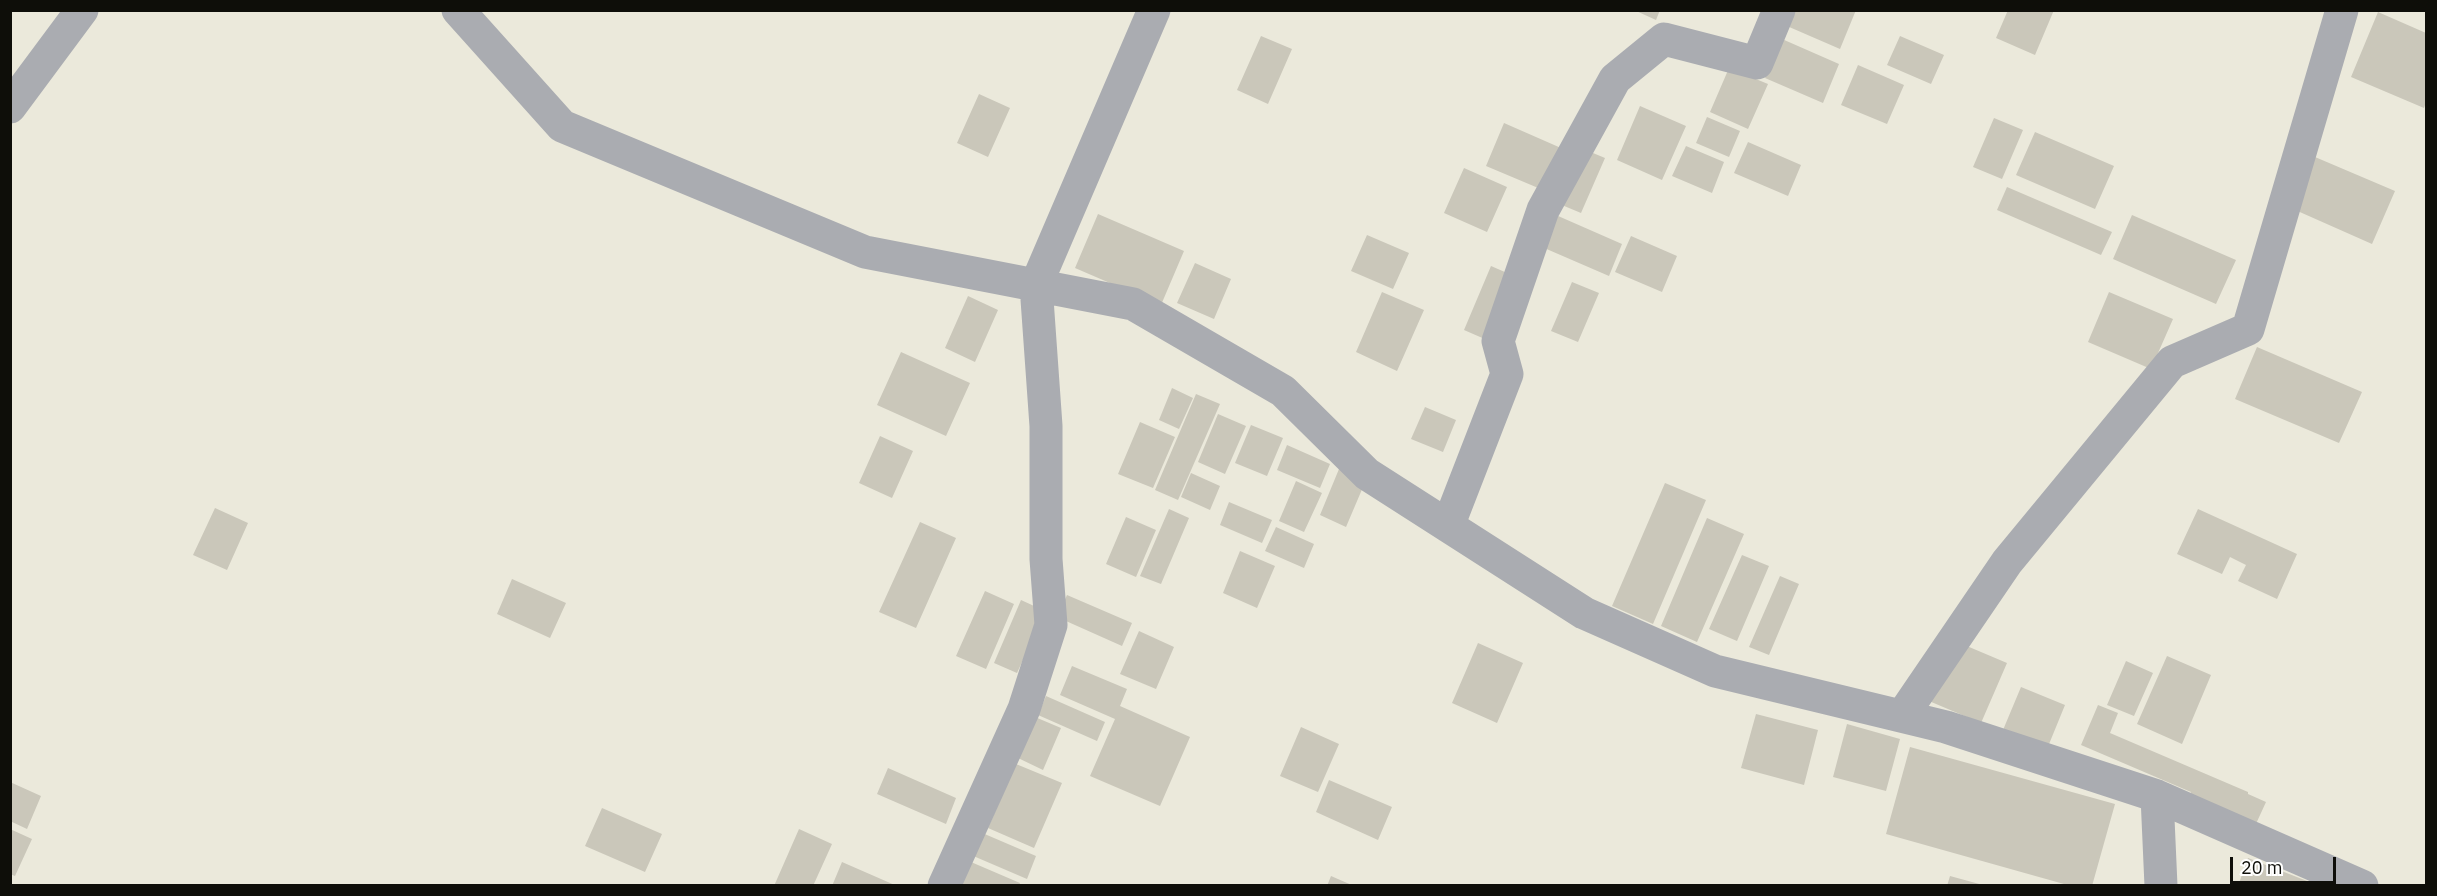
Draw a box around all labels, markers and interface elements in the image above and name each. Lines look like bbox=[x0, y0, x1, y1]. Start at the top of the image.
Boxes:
scale bar bbox=[2233, 845, 2340, 883]
text: 20 m bbox=[2241, 856, 2283, 879]

